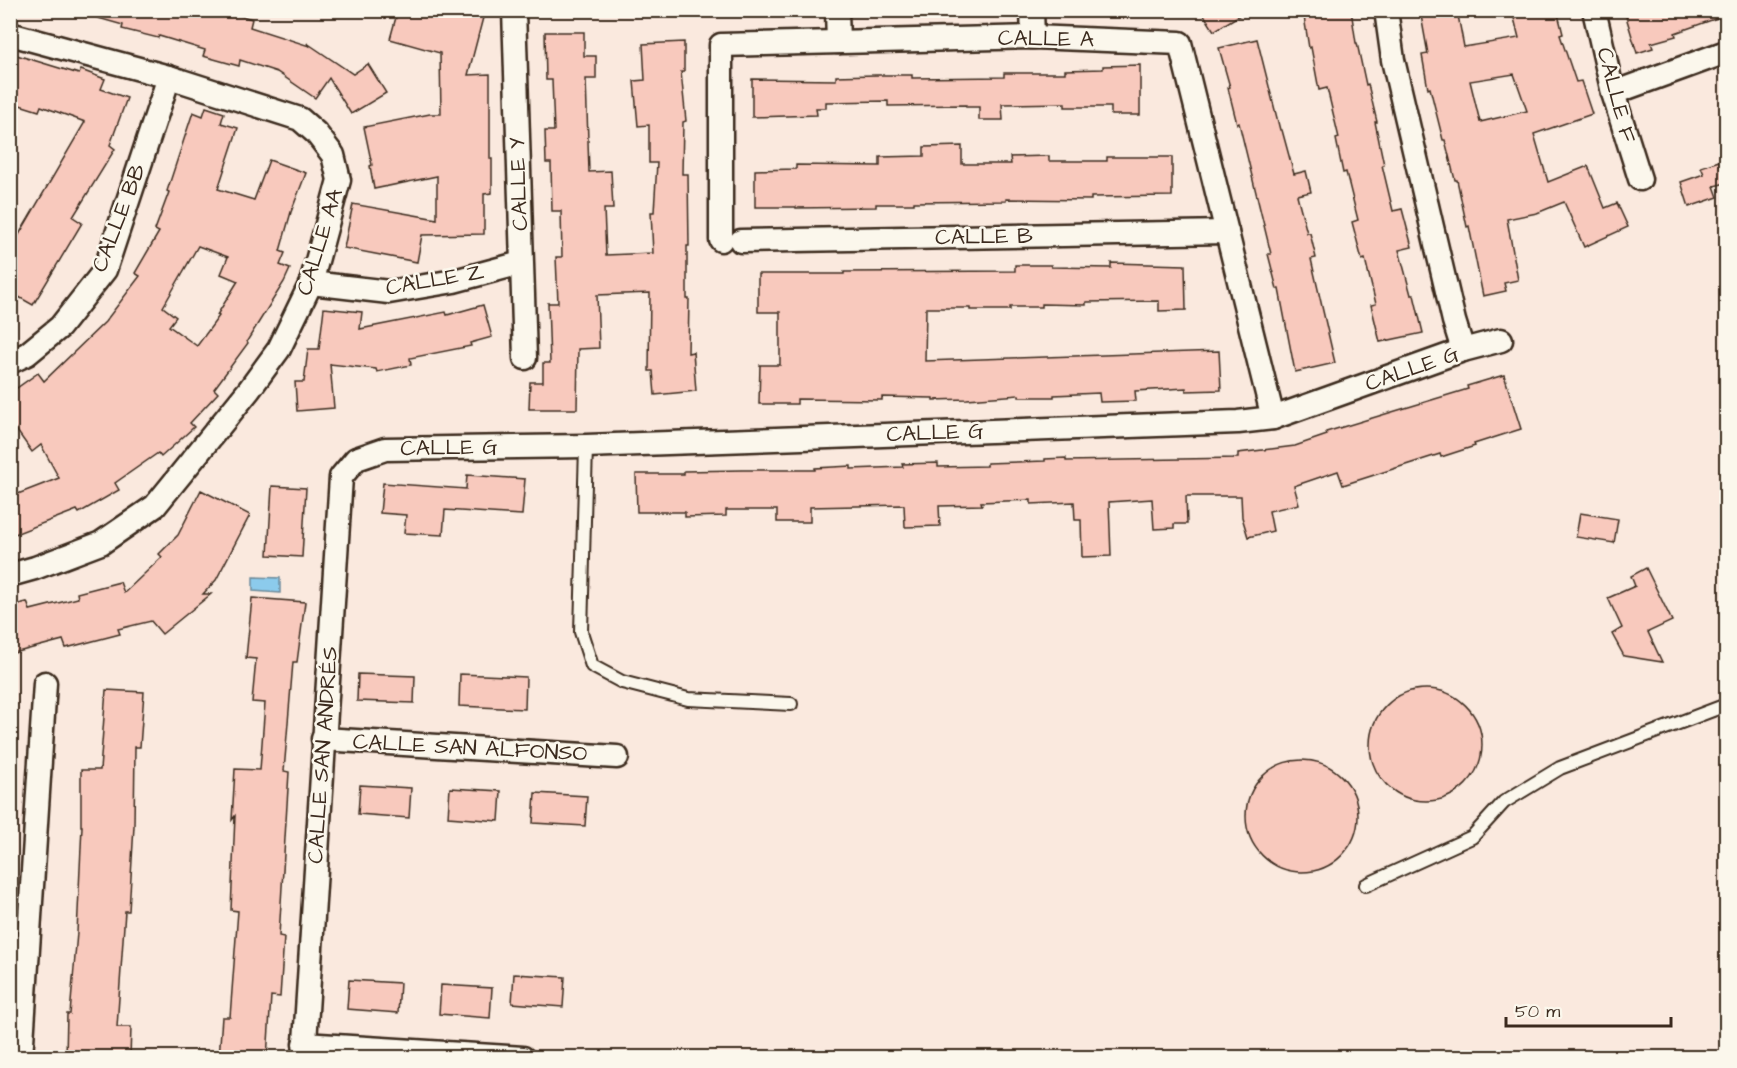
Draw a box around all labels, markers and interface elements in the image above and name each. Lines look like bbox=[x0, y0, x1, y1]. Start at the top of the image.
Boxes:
street label: CALLE A bbox=[998, 23, 1094, 55]
street label: CALLE F bbox=[1588, 44, 1644, 147]
street label: CALLE Y bbox=[502, 136, 536, 231]
street label: CALLE BB bbox=[84, 159, 154, 276]
street label: CALLE AA bbox=[289, 185, 351, 299]
street label: CALLE B bbox=[935, 221, 1033, 253]
street label: CALLE Z bbox=[383, 256, 487, 304]
street label: CALLE G bbox=[1361, 339, 1463, 399]
street label: CALLE G bbox=[886, 416, 984, 450]
street label: CALLE G bbox=[400, 432, 498, 464]
street label: CALLE SAN ANDRÉS bbox=[300, 645, 346, 865]
street label: CALLE SAN ALFONSO bbox=[352, 726, 588, 770]
scale bar bbox=[1506, 990, 1671, 1028]
text: 50 m bbox=[1515, 999, 1560, 1024]

